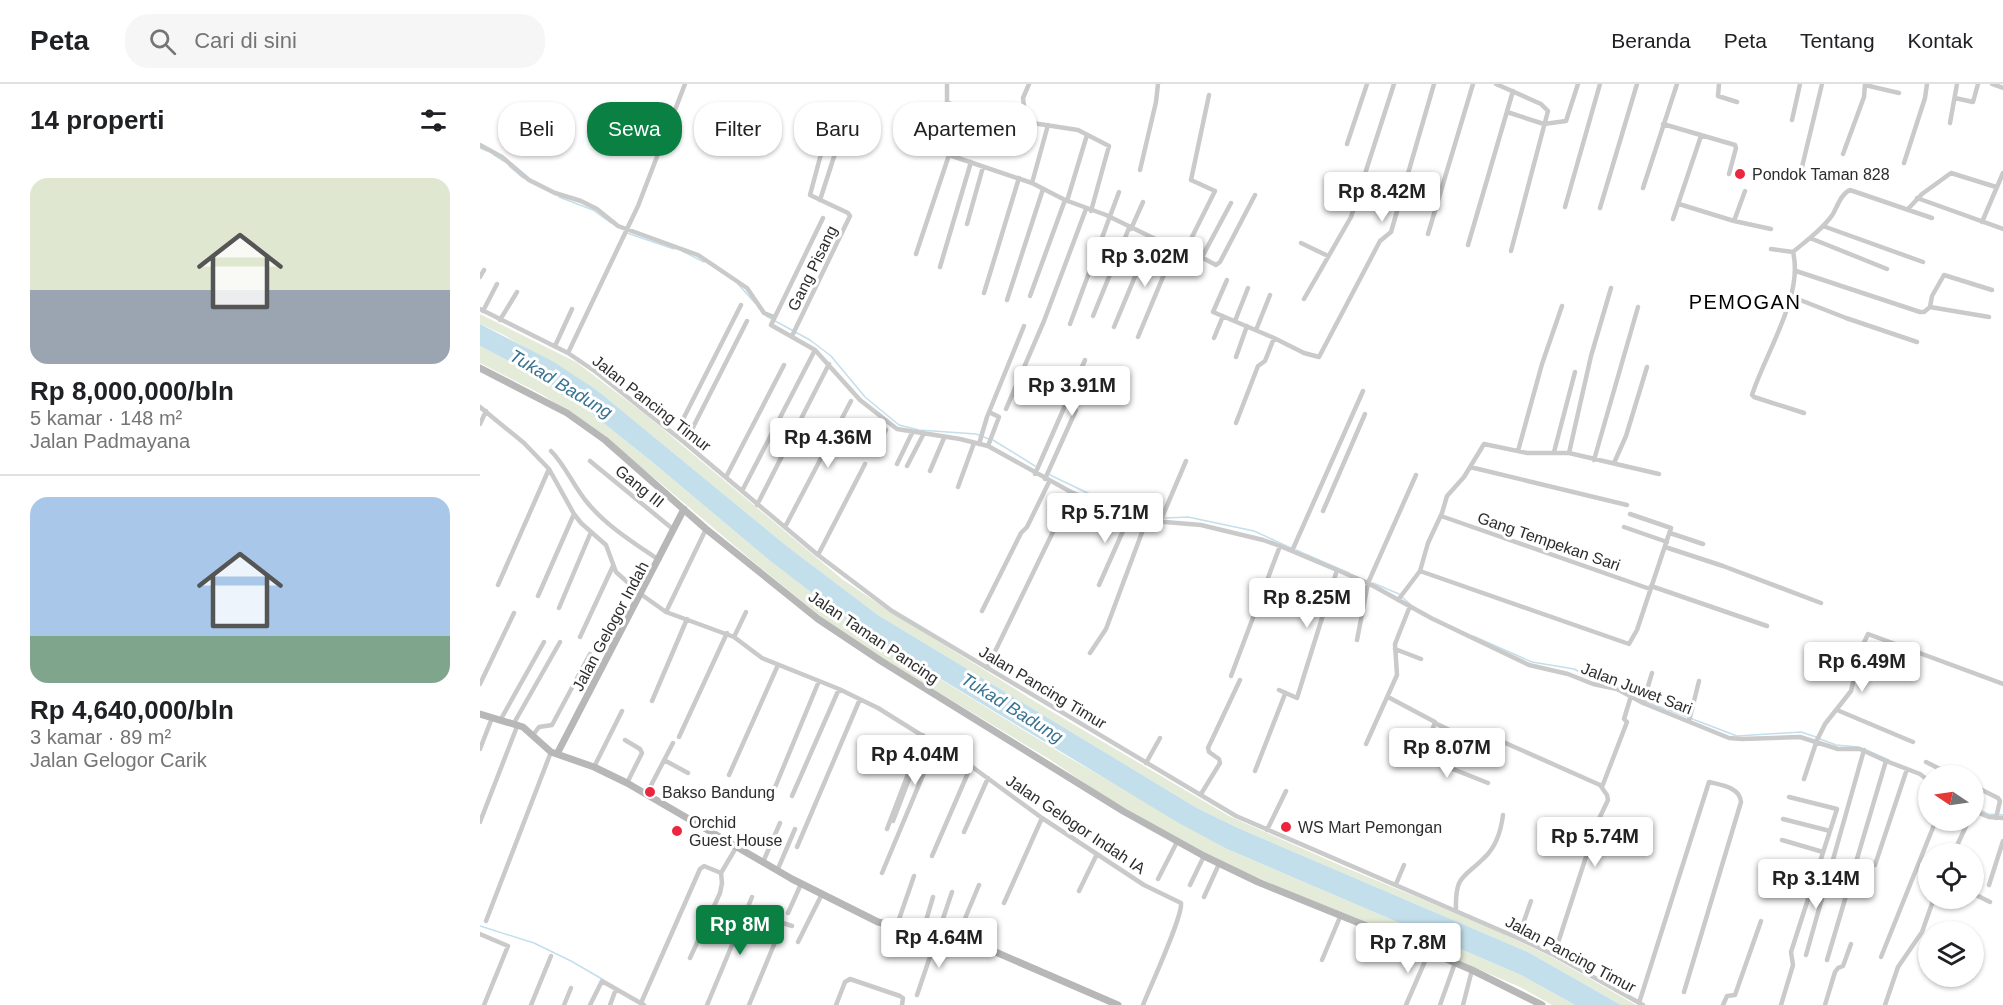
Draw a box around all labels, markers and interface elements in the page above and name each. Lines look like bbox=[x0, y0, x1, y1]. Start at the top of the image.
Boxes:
search box bbox=[125, 14, 545, 68]
text: Peta bbox=[30, 25, 89, 56]
icon: search bbox=[146, 25, 179, 58]
text: Cari di sini bbox=[194, 28, 297, 53]
text: Beranda bbox=[1611, 29, 1691, 52]
text: Peta bbox=[1724, 29, 1767, 52]
text: Tentang bbox=[1800, 29, 1875, 52]
text: Kontak bbox=[1908, 29, 1973, 52]
chip: Beli bbox=[498, 102, 575, 156]
chip: Sewa bbox=[587, 102, 682, 156]
chip: Filter bbox=[694, 102, 782, 156]
chip: Baru bbox=[794, 102, 881, 156]
chip: Apartemen bbox=[893, 102, 1037, 156]
icon: filters bbox=[417, 104, 450, 137]
text: 14 properti bbox=[30, 105, 164, 135]
place label: Pondok Taman 828 bbox=[1752, 166, 1890, 183]
marker: Pondok Taman 828 bbox=[1733, 167, 1747, 181]
pin: Rp 8.42M bbox=[1320, 172, 1444, 223]
text: Rp 8.42M bbox=[1338, 180, 1426, 202]
icon: home bbox=[186, 217, 294, 325]
street label: Gang Pisang bbox=[785, 223, 840, 314]
pin: Rp 3.02M bbox=[1083, 237, 1207, 288]
text: Rp 3.02M bbox=[1101, 245, 1189, 267]
district label: PEMOGAN bbox=[1689, 291, 1801, 313]
water label: Tukad Badung bbox=[506, 346, 616, 422]
street label: Jalan Pancing Timur bbox=[589, 352, 715, 455]
pin: Rp 3.91M bbox=[1010, 366, 1134, 417]
text: Rp 3.91M bbox=[1028, 374, 1116, 396]
text: Rp 8,000,000/bln bbox=[30, 376, 234, 406]
text: 5 kamar · 148 m² bbox=[30, 407, 182, 429]
pin: Rp 4.36M bbox=[766, 418, 890, 469]
text: Rp 4.36M bbox=[784, 426, 872, 448]
text: Jalan Padmayana bbox=[30, 430, 190, 452]
street label: Gang III bbox=[612, 462, 667, 511]
pin: Rp 5.71M bbox=[1043, 493, 1167, 544]
text: Rp 5.71M bbox=[1061, 501, 1149, 523]
street label: Gang Tempekan Sari bbox=[1475, 509, 1623, 574]
icon: home bbox=[186, 536, 294, 644]
street label: Jalan Gelogor Indah bbox=[569, 559, 652, 694]
pin: Rp 8.25M bbox=[1245, 578, 1369, 629]
text: Rp 8.25M bbox=[1263, 586, 1351, 608]
street label: Jalan Taman Pancing bbox=[806, 588, 942, 687]
pin: Rp 6.49M bbox=[1800, 642, 1924, 693]
street label: Jalan Pancing Timur bbox=[976, 643, 1110, 732]
text: Rp 6.49M bbox=[1818, 650, 1906, 672]
street label: Jalan Juwet Sari bbox=[1579, 659, 1695, 717]
water label: Tukad Badung bbox=[958, 669, 1066, 747]
text: Rp 4,640,000/bln bbox=[30, 695, 234, 725]
text: 3 kamar · 89 m² bbox=[30, 726, 171, 748]
pin: Rp 8.07M bbox=[1385, 728, 1509, 779]
pin: Rp 4.04M bbox=[853, 735, 977, 786]
text: Rp 8.07M bbox=[1403, 736, 1491, 758]
text: Rp 4.04M bbox=[871, 743, 959, 765]
text: Jalan Gelogor Carik bbox=[30, 749, 207, 771]
north arrow bbox=[1918, 765, 1984, 831]
map controls bbox=[1918, 765, 1984, 987]
street label: Jalan Gelogor Indah IA bbox=[1003, 772, 1149, 877]
place label: Bakso Bandung bbox=[662, 784, 775, 801]
marker: Bakso Bandung bbox=[643, 785, 657, 799]
place label: Orchid Guest House bbox=[689, 814, 782, 849]
pin: Rp 5.74M bbox=[1533, 817, 1657, 868]
place label: WS Mart Pemongan bbox=[1298, 819, 1442, 836]
marker: WS Mart Pemongan bbox=[1279, 820, 1293, 834]
marker: Orchid Guest House bbox=[670, 824, 684, 838]
text: Rp 5.74M bbox=[1551, 825, 1639, 847]
button: locate bbox=[1918, 843, 1984, 909]
pin: Rp 3.14M bbox=[1754, 859, 1878, 910]
text: Rp 3.14M bbox=[1772, 867, 1860, 889]
pin: Rp 8M bbox=[698, 905, 782, 956]
text: Rp 8M bbox=[710, 913, 770, 935]
street label: Jalan Pancing Timur bbox=[1503, 913, 1639, 996]
pin: Rp 4.64M bbox=[877, 918, 1001, 969]
button: layers bbox=[1918, 921, 1984, 987]
pin: Rp 7.8M bbox=[1353, 923, 1463, 974]
text: Rp 4.64M bbox=[895, 926, 983, 948]
text: Rp 7.8M bbox=[1370, 931, 1446, 953]

